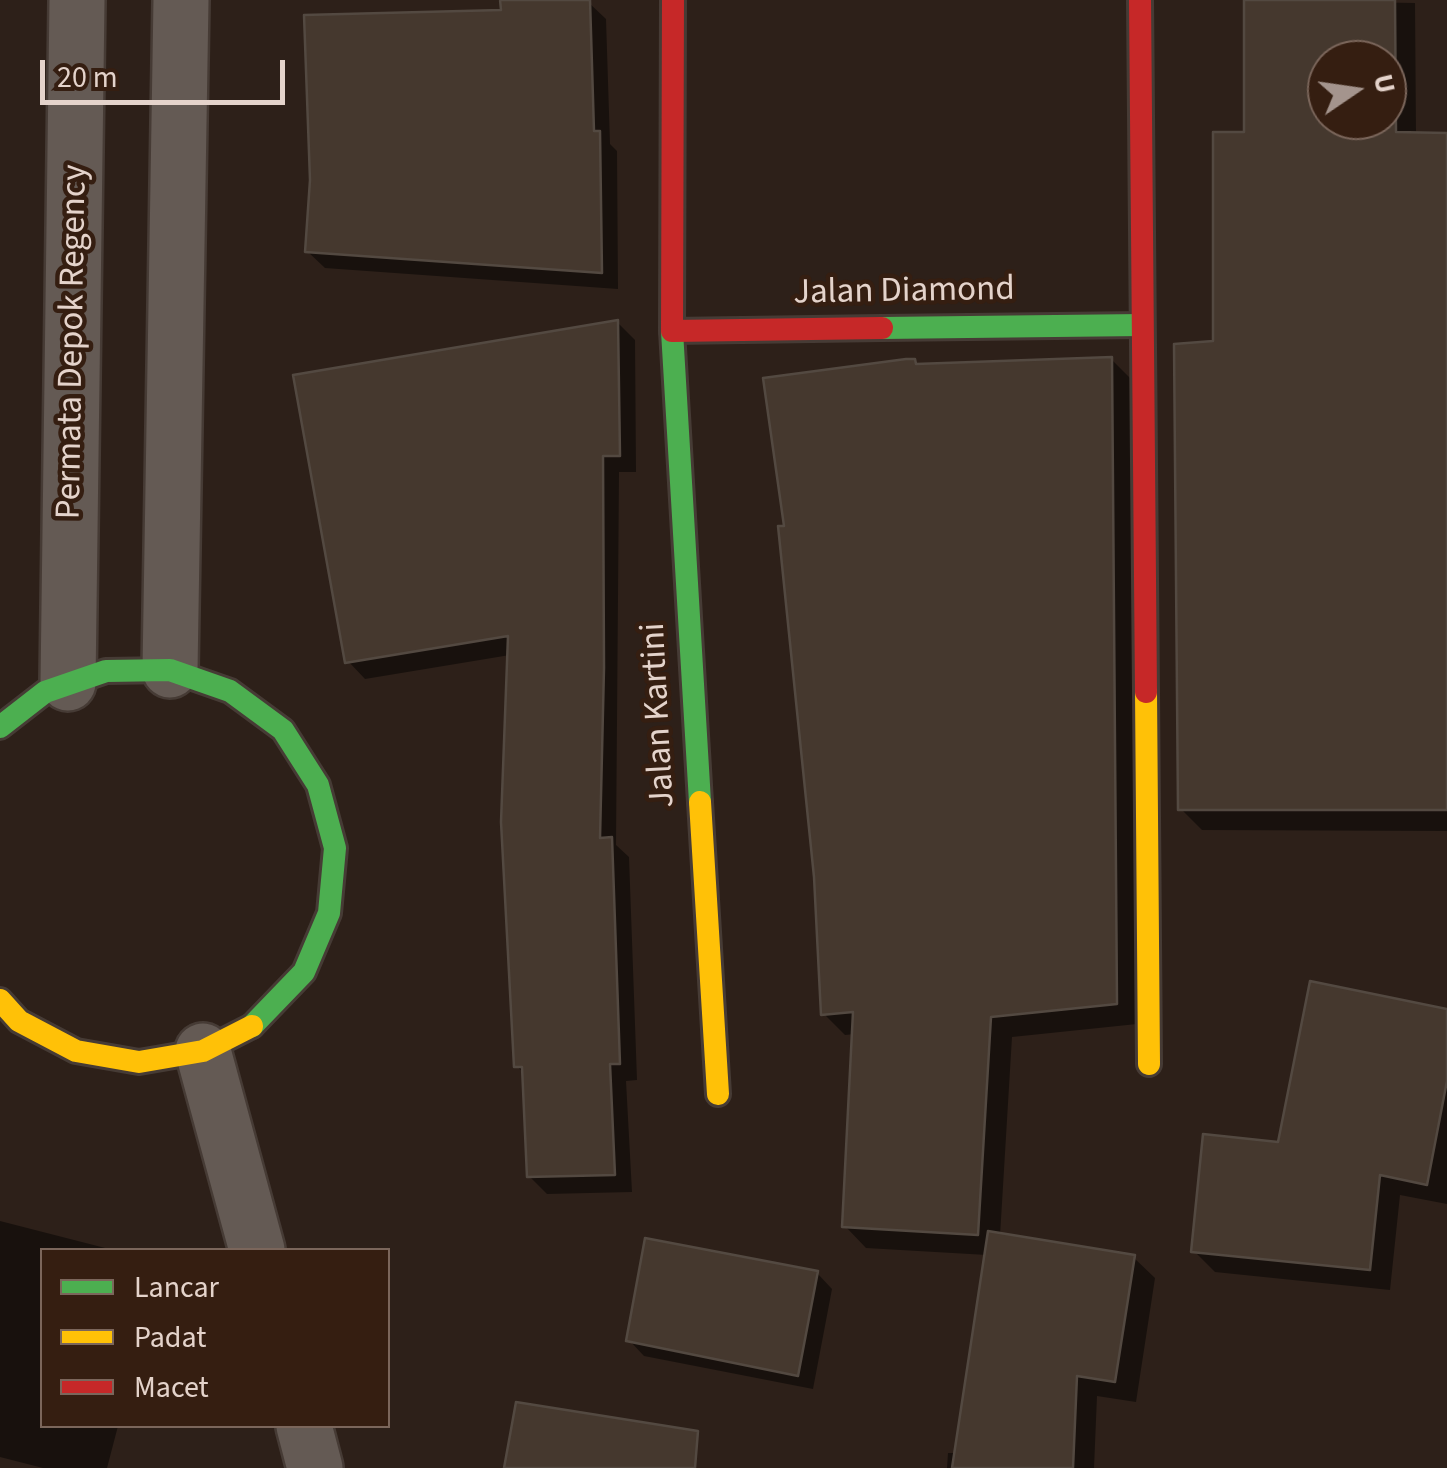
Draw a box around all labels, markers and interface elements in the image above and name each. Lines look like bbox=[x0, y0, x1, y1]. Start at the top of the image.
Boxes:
scale bar bbox=[45, 40, 290, 102]
north arrow bbox=[1307, 40, 1407, 140]
text: 20 m bbox=[57, 56, 118, 99]
text: U bbox=[1363, 70, 1406, 97]
street label: Permata Depok Regency bbox=[50, 164, 98, 520]
street label: Jalan Diamond bbox=[793, 270, 1015, 316]
street label: Jalan Kartini bbox=[634, 621, 686, 809]
legend bbox=[40, 1248, 390, 1428]
text: Lancar bbox=[134, 1266, 219, 1309]
text: Padat bbox=[134, 1316, 206, 1359]
text: Macet bbox=[134, 1366, 209, 1409]

